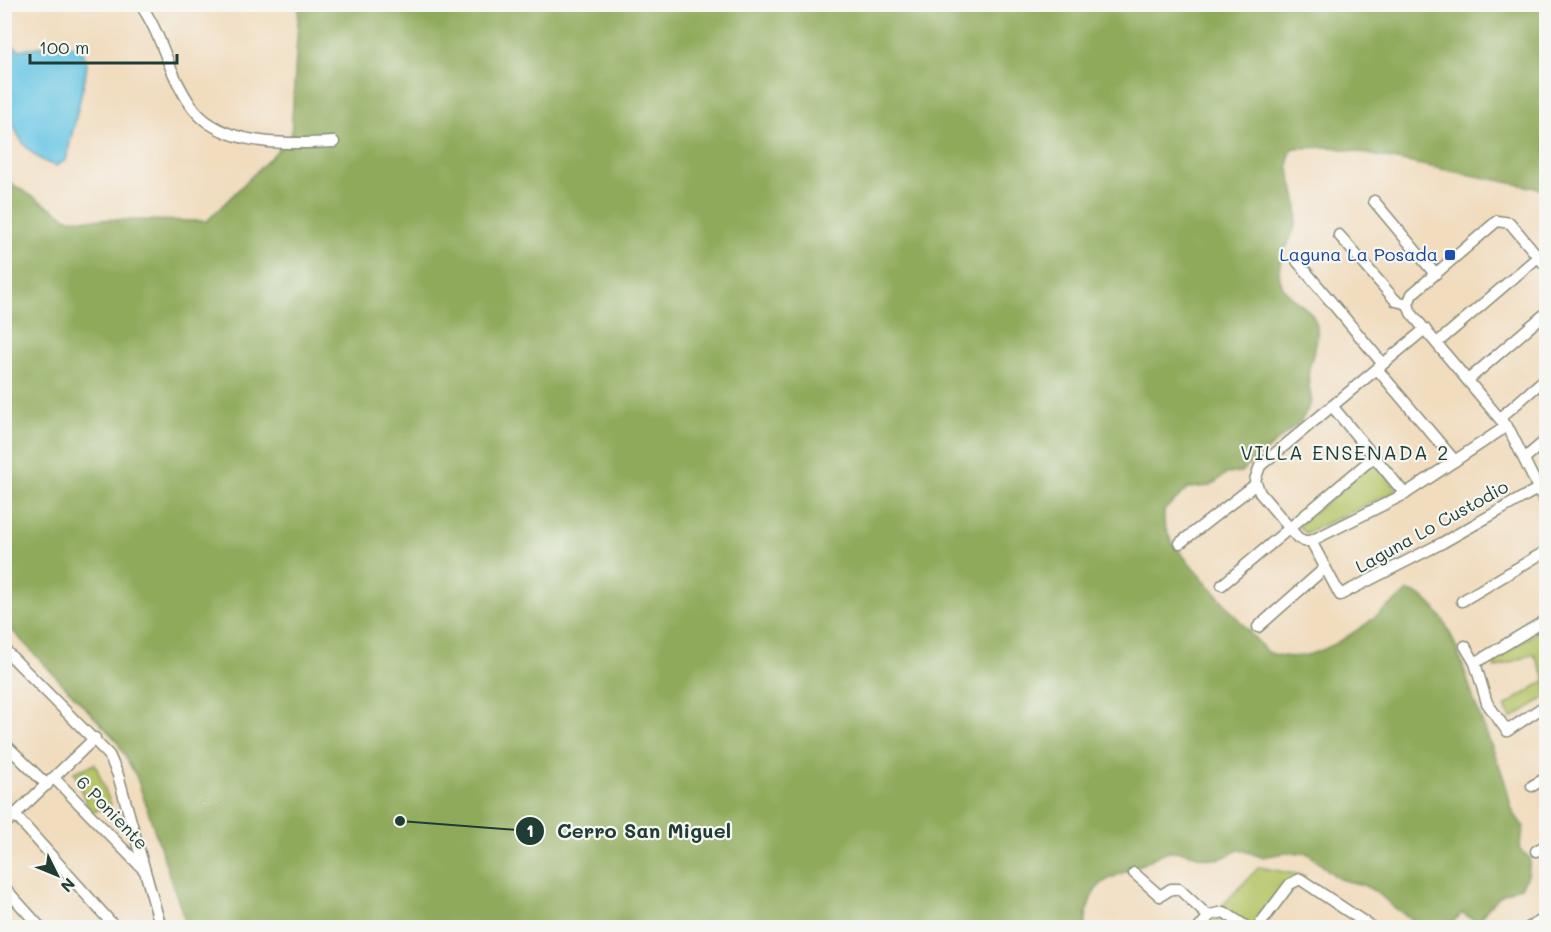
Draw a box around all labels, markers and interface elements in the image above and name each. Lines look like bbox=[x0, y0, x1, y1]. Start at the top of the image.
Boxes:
scale bar bbox=[30, 27, 177, 65]
text: 100 m bbox=[39, 35, 89, 59]
place label: Laguna La Posada bbox=[1279, 242, 1438, 266]
marker: Laguna La Posada bbox=[1443, 248, 1457, 262]
district label: VILLA ENSENADA 2 bbox=[1240, 439, 1450, 465]
street label: Laguna Lo Custodio bbox=[1351, 474, 1513, 578]
street label: 6 Poniente bbox=[71, 770, 154, 854]
callout: Cerro San Miguel bbox=[515, 812, 743, 850]
text: Cerro San Miguel bbox=[557, 817, 731, 843]
text: 1 bbox=[526, 818, 534, 842]
north arrow bbox=[27, 845, 87, 905]
text: N bbox=[57, 874, 80, 897]

